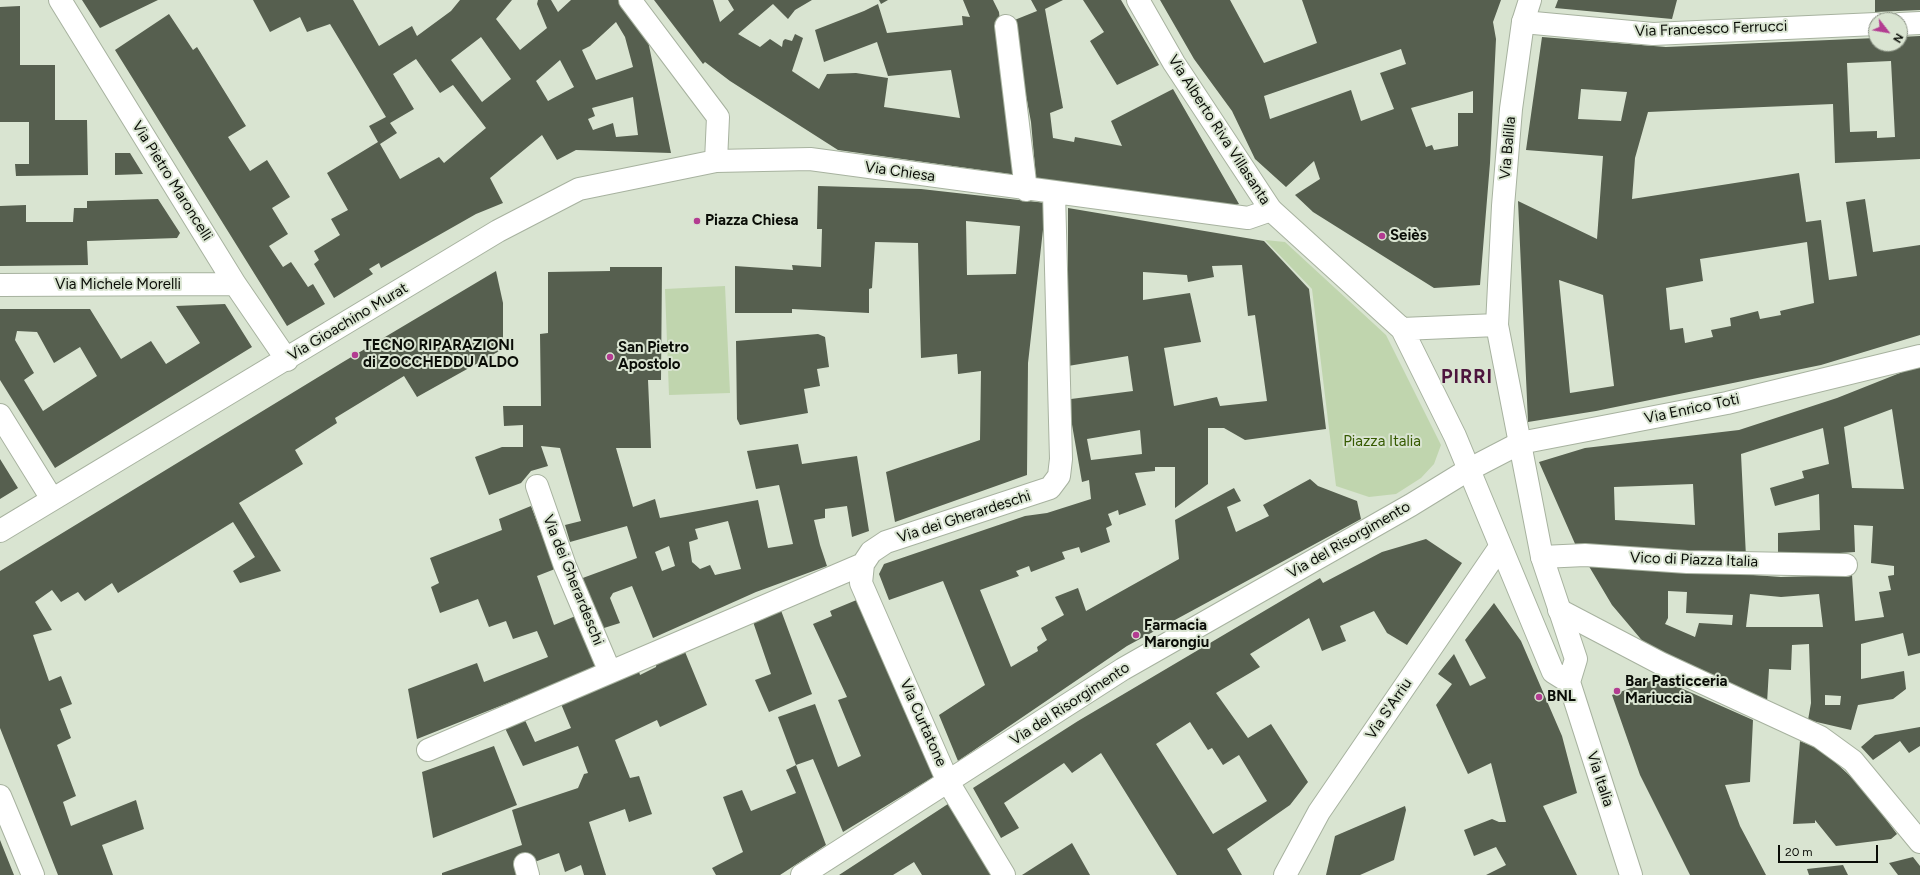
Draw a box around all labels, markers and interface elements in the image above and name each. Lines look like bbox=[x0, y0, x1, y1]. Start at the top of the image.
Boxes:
north arrow bbox=[1868, 12, 1908, 52]
street label: Via Francesco Ferrucci bbox=[1634, 17, 1788, 41]
text: N bbox=[1890, 31, 1906, 45]
street label: Via Alberto Riva Villasanta bbox=[1164, 52, 1274, 208]
street label: Via Balilla bbox=[1496, 116, 1520, 180]
street label: Via Pietro Maroncelli bbox=[128, 118, 216, 244]
street label: Via Chiesa bbox=[864, 158, 936, 186]
place label: Piazza Chiesa bbox=[705, 212, 798, 230]
marker: Piazza Chiesa bbox=[692, 216, 702, 226]
place label: Seiès bbox=[1390, 227, 1427, 245]
marker: Seiès bbox=[1377, 231, 1387, 241]
street label: Via Michele Morelli bbox=[55, 276, 181, 294]
street label: Via Gioachino Murat bbox=[285, 279, 411, 365]
place label: TECNO RIPARAZIONI di ZOCCHEDDU ALDO bbox=[363, 337, 519, 372]
place label: San Pietro Apostolo bbox=[618, 339, 689, 374]
marker: TECNO RIPARAZIONI di ZOCCHEDDU ALDO bbox=[350, 350, 360, 360]
marker: San Pietro Apostolo bbox=[605, 352, 615, 362]
district label: PIRRI bbox=[1441, 366, 1493, 388]
street label: Via Enrico Toti bbox=[1643, 390, 1741, 428]
park label: Piazza Italia bbox=[1343, 433, 1421, 451]
street label: Via dei Gherardeschi bbox=[895, 487, 1033, 547]
street label: Via del Risorgimento bbox=[1284, 498, 1414, 582]
street label: Via dei Gherardeschi bbox=[539, 512, 607, 648]
street label: Vico di Piazza Italia bbox=[1630, 549, 1758, 571]
place label: Farmacia Marongiu bbox=[1144, 617, 1209, 652]
marker: Farmacia Marongiu bbox=[1131, 630, 1141, 640]
street label: Via del Risorgimento bbox=[1007, 659, 1133, 749]
place label: Bar Pasticceria Mariuccia bbox=[1625, 673, 1728, 708]
street label: Via S'Arriu bbox=[1362, 675, 1416, 743]
street label: Via Curtatone bbox=[896, 677, 950, 769]
marker: Bar Pasticceria Mariuccia bbox=[1612, 686, 1622, 696]
place label: BNL bbox=[1547, 688, 1576, 706]
marker: BNL bbox=[1534, 692, 1544, 702]
street label: Via Italia bbox=[1583, 749, 1617, 809]
scale bar bbox=[1780, 837, 1880, 863]
text: 20 m bbox=[1785, 845, 1813, 859]

